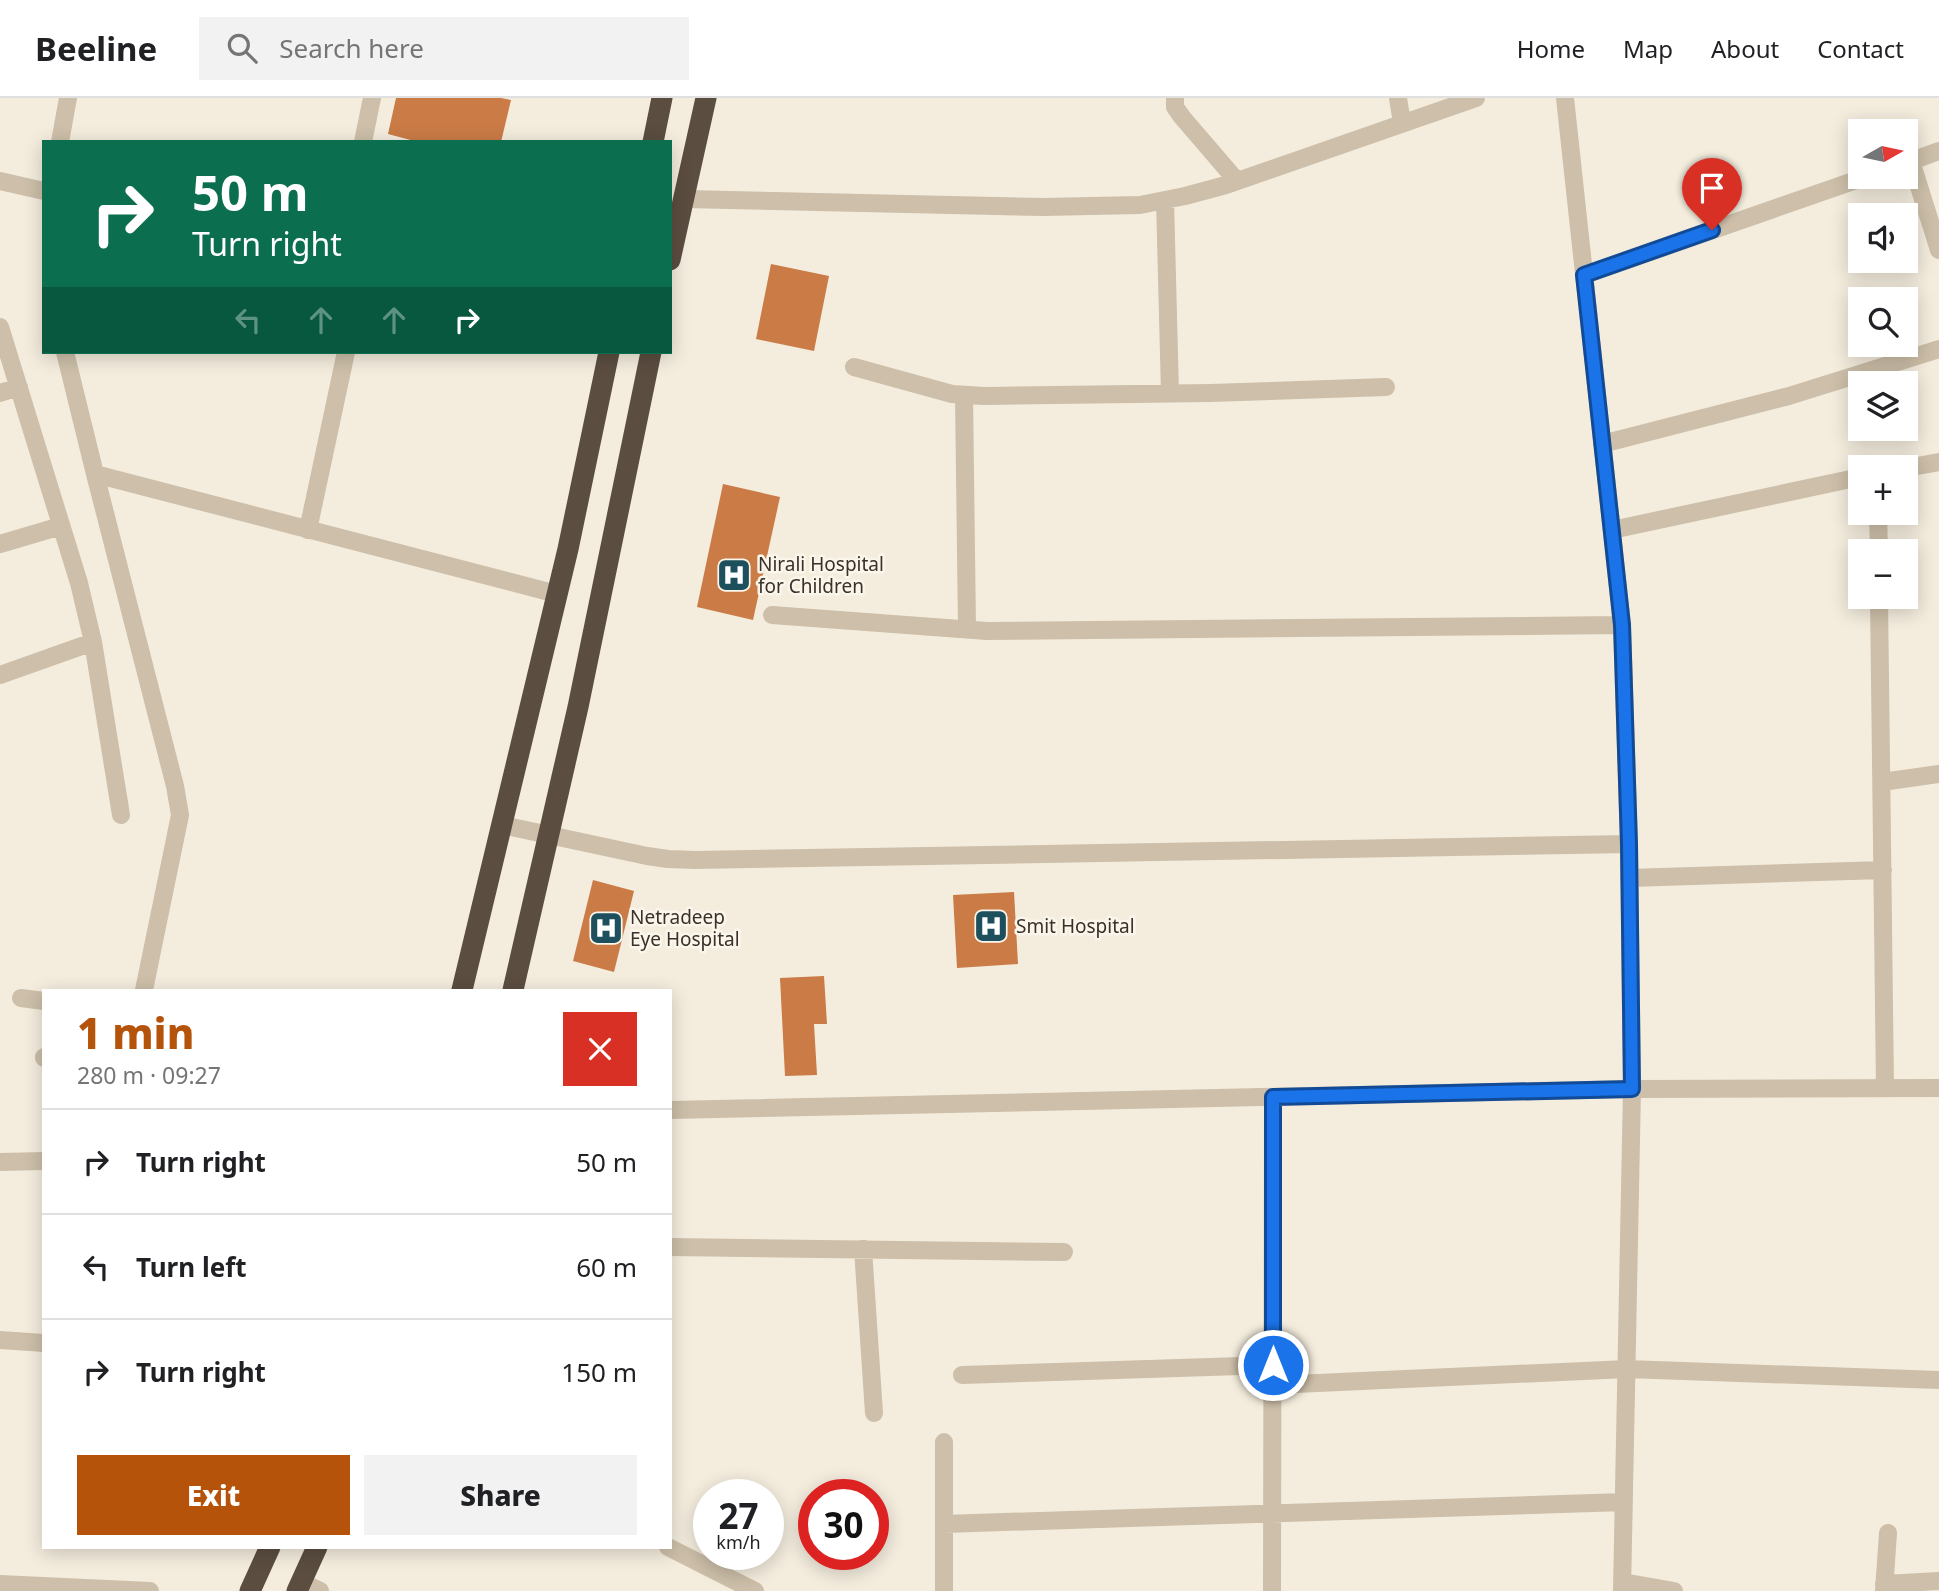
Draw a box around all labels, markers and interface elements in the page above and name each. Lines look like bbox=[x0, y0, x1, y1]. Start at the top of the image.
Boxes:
search box bbox=[199, 17, 689, 80]
text: Beeline bbox=[35, 26, 157, 71]
icon: search bbox=[223, 29, 261, 67]
text: Search here bbox=[279, 30, 424, 66]
text: Home bbox=[1517, 32, 1585, 65]
text: Map bbox=[1623, 32, 1673, 65]
text: About bbox=[1711, 32, 1779, 65]
text: Contact bbox=[1817, 32, 1904, 65]
north arrow bbox=[1848, 119, 1918, 189]
map controls bbox=[1848, 119, 1918, 609]
pin bbox=[1682, 158, 1742, 230]
text: 50 m bbox=[192, 159, 309, 225]
icon: right bbox=[77, 168, 168, 259]
icon: arrive bbox=[1693, 169, 1731, 207]
button: sound bbox=[1848, 203, 1918, 273]
text: Turn right bbox=[192, 222, 342, 265]
button: search bbox=[1848, 287, 1918, 357]
icon: left bbox=[229, 301, 267, 339]
icon: ahead bbox=[302, 301, 340, 339]
icon: ahead bbox=[375, 301, 413, 339]
icon: right bbox=[448, 301, 486, 339]
button: layers bbox=[1848, 371, 1918, 441]
button: + bbox=[1848, 455, 1918, 525]
button: − bbox=[1848, 539, 1918, 609]
place label: Nirali Hospital for Children bbox=[758, 551, 884, 599]
hospital icon: Nirali Hospital for Children bbox=[715, 556, 753, 594]
place label: Netradeep Eye Hospital bbox=[630, 904, 740, 952]
hospital icon: Smit Hospital bbox=[972, 907, 1010, 945]
hospital icon: Netradeep Eye Hospital bbox=[587, 909, 625, 947]
place label: Smit Hospital bbox=[1016, 913, 1135, 939]
text: 1 min bbox=[77, 1004, 194, 1061]
button: close bbox=[563, 1012, 637, 1086]
text: 280 m · 09:27 bbox=[77, 1059, 221, 1091]
icon: right bbox=[77, 1143, 115, 1181]
text: Turn right bbox=[136, 1144, 266, 1180]
text: 50 m bbox=[576, 1144, 637, 1180]
icon: left bbox=[77, 1248, 115, 1286]
text: Turn left bbox=[136, 1249, 247, 1285]
text: 60 m bbox=[576, 1249, 637, 1285]
position arrow bbox=[1236, 1328, 1310, 1402]
icon: right bbox=[77, 1353, 115, 1391]
text: Turn right bbox=[136, 1354, 266, 1390]
text: 150 m bbox=[561, 1354, 637, 1390]
button: Exit bbox=[77, 1455, 350, 1535]
button: Share bbox=[364, 1455, 637, 1535]
speed limit sign: 30 bbox=[798, 1479, 889, 1570]
text: 27 bbox=[718, 1492, 759, 1539]
text: km/h bbox=[716, 1530, 761, 1554]

